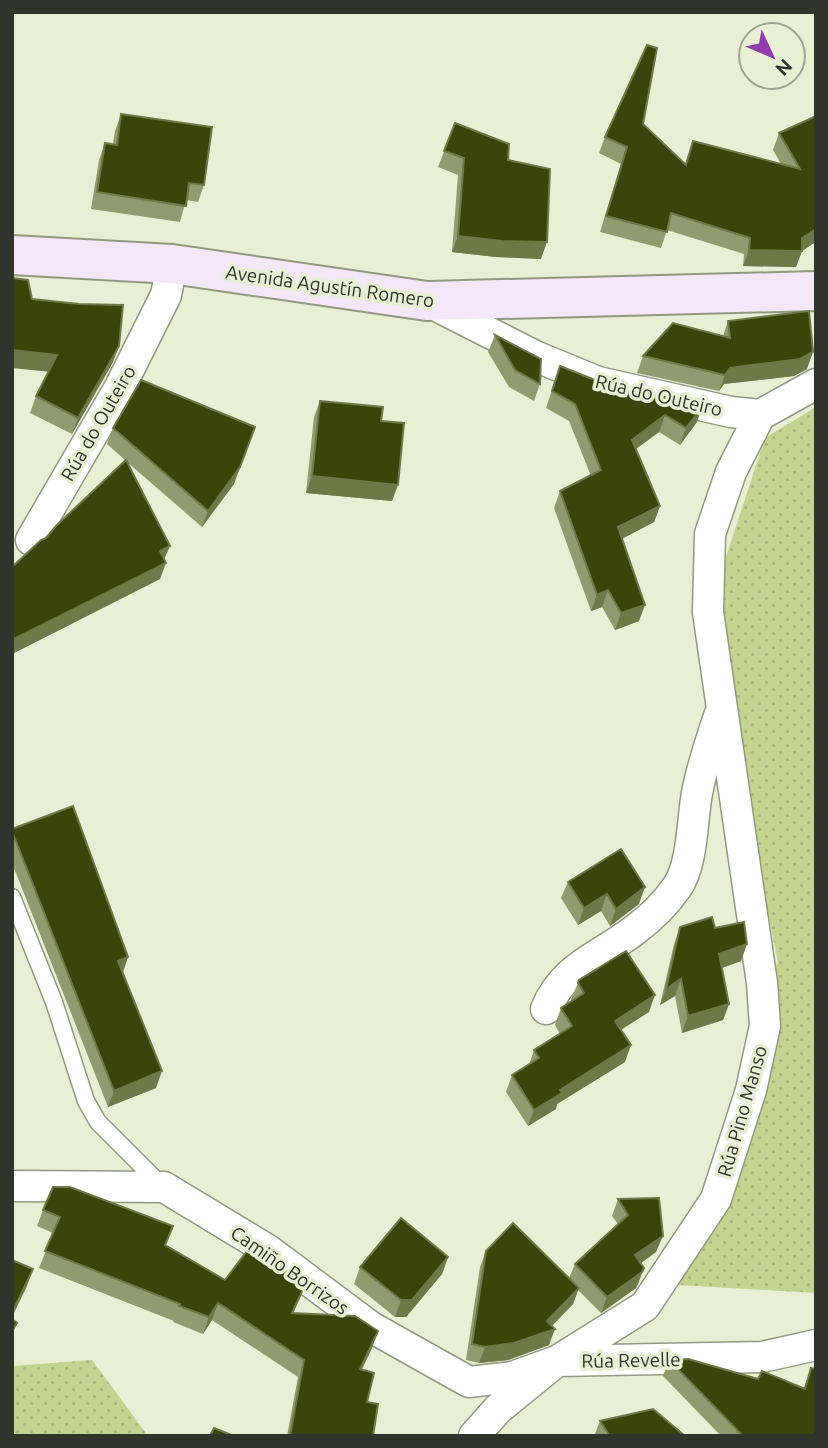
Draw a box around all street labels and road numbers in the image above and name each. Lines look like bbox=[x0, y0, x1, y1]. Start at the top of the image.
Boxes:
street label: Avenida Agustín Romero bbox=[224, 260, 436, 312]
street label: Rúa do Outeiro bbox=[56, 361, 140, 485]
street label: Rúa do Outeiro bbox=[593, 370, 725, 420]
street label: Rúa Pino Manso bbox=[713, 1043, 771, 1179]
street label: Camiño Borrizos bbox=[227, 1221, 353, 1319]
street label: Rúa Revelle bbox=[581, 1348, 681, 1372]

